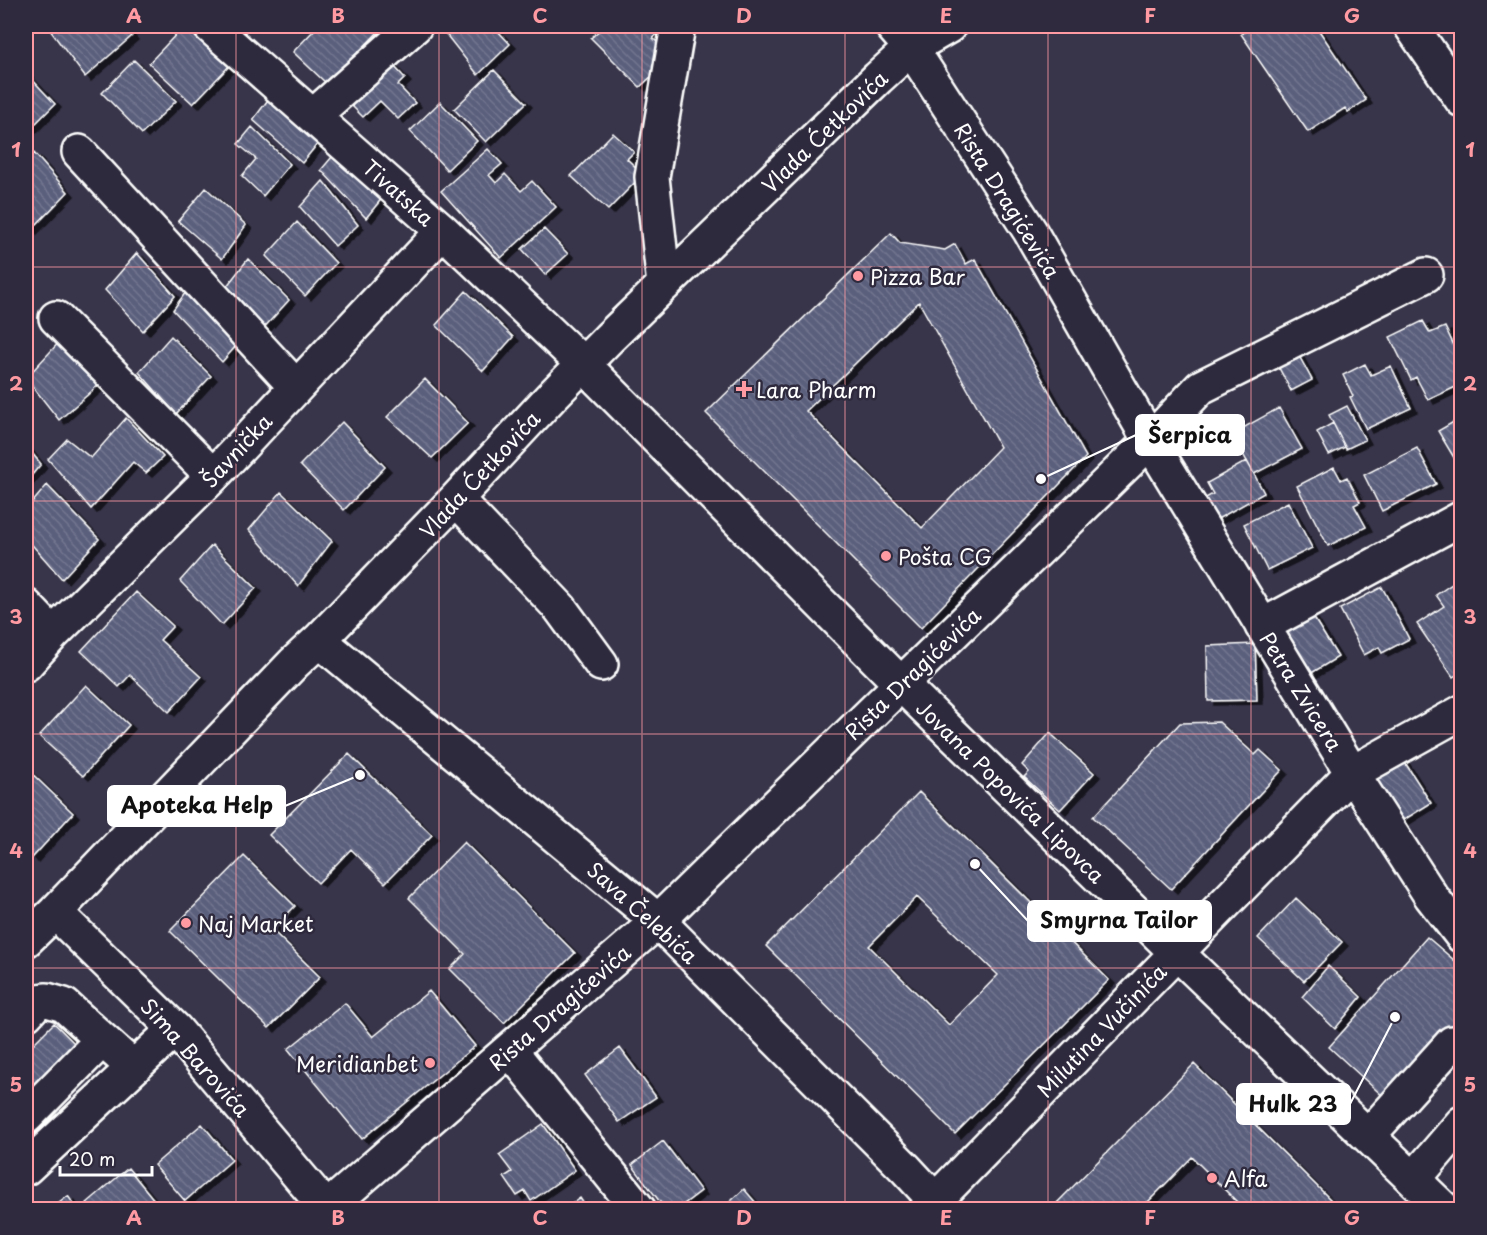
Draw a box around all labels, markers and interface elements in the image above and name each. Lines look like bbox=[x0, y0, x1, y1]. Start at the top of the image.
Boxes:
text: A bbox=[126, 0, 142, 30]
text: B bbox=[331, 0, 345, 30]
text: C bbox=[532, 0, 548, 30]
text: D bbox=[736, 0, 752, 30]
text: E bbox=[940, 0, 952, 30]
text: F bbox=[1144, 0, 1156, 30]
text: G bbox=[1344, 0, 1360, 30]
street label: Vlada Ćetkovića bbox=[754, 62, 895, 200]
street label: Rista Dragićevića bbox=[947, 116, 1069, 285]
text: 1 bbox=[11, 134, 21, 164]
text: 1 bbox=[1465, 134, 1475, 164]
street label: Tivatska bbox=[356, 151, 442, 233]
place label: Pizza Bar bbox=[870, 260, 966, 292]
marker: Pizza Bar bbox=[851, 269, 865, 283]
text: 2 bbox=[9, 368, 23, 398]
text: 2 bbox=[1463, 368, 1477, 398]
place label: Lara Pharm bbox=[756, 373, 877, 405]
marker: Lara Pharm bbox=[737, 382, 751, 396]
street label: Vlada Ćetkovića bbox=[411, 402, 547, 545]
street label: Šavnička bbox=[193, 406, 279, 494]
callout: Šerpica bbox=[1136, 415, 1244, 455]
text: Šerpica bbox=[1148, 417, 1233, 450]
place label: Pošta CG bbox=[898, 540, 992, 572]
marker: Pošta CG bbox=[879, 549, 893, 563]
street label: Rista Dragićevića bbox=[837, 599, 988, 747]
text: 3 bbox=[9, 601, 23, 631]
text: 3 bbox=[1463, 601, 1477, 631]
street label: Petra Zvicera bbox=[1253, 625, 1351, 757]
street label: Jovana Popovića Lipovca bbox=[909, 692, 1113, 890]
callout: Apoteka Help bbox=[108, 786, 285, 826]
text: Apoteka Help bbox=[121, 787, 273, 820]
text: 4 bbox=[9, 835, 23, 865]
text: 4 bbox=[1463, 835, 1477, 865]
street label: Sava Čelebića bbox=[580, 853, 706, 971]
callout: Smyrna Tailor bbox=[1028, 901, 1211, 941]
text: Smyrna Tailor bbox=[1040, 902, 1199, 935]
place label: Naj Market bbox=[198, 907, 314, 939]
marker: Naj Market bbox=[179, 916, 193, 930]
street label: Rista Dragićevića bbox=[481, 936, 638, 1078]
street label: Milutina Vučinića bbox=[1029, 955, 1174, 1104]
street label: Sima Barovića bbox=[134, 990, 259, 1124]
place label: Meridianbet bbox=[296, 1047, 418, 1079]
marker: Meridianbet bbox=[423, 1056, 437, 1070]
text: 5 bbox=[10, 1069, 22, 1099]
text: 5 bbox=[1464, 1069, 1476, 1099]
callout: Hulk 23 bbox=[1237, 1084, 1350, 1124]
text: Hulk 23 bbox=[1249, 1086, 1337, 1119]
scale bar bbox=[60, 1139, 152, 1177]
text: 20 m bbox=[69, 1145, 115, 1172]
place label: Alfa bbox=[1224, 1162, 1267, 1194]
marker: Alfa bbox=[1205, 1171, 1219, 1185]
text: A bbox=[126, 1202, 142, 1232]
text: B bbox=[331, 1202, 345, 1232]
text: C bbox=[532, 1202, 548, 1232]
text: D bbox=[736, 1202, 752, 1232]
text: E bbox=[940, 1202, 952, 1232]
text: F bbox=[1144, 1202, 1156, 1232]
text: G bbox=[1344, 1202, 1360, 1232]

